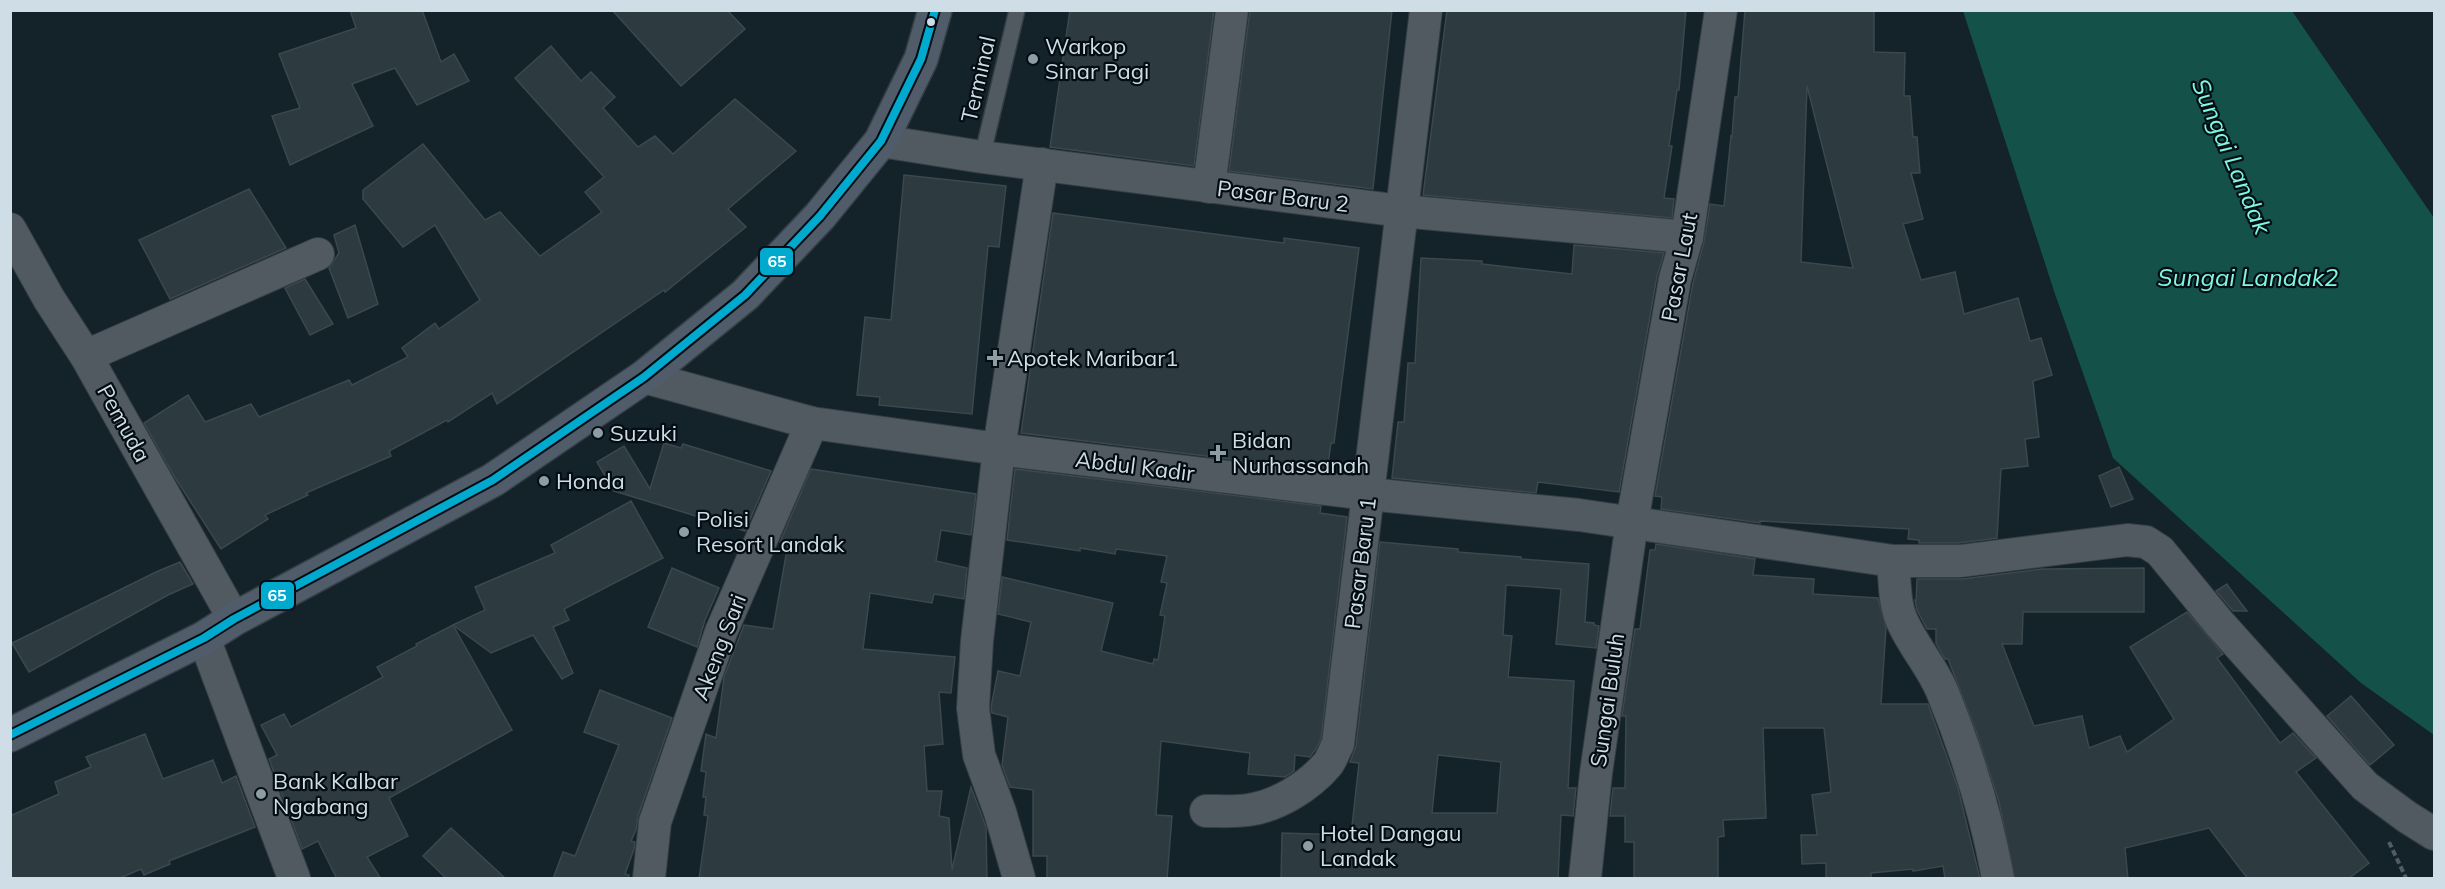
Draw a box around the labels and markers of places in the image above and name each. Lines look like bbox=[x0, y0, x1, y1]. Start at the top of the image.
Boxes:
unlabelled marker bbox=[925, 16, 937, 28]
place label: Warkop Sinar Pagi bbox=[1045, 32, 1149, 85]
marker: Warkop Sinar Pagi bbox=[1026, 52, 1040, 66]
place label: Apotek Maribar1 bbox=[1007, 344, 1178, 372]
marker: Apotek Maribar1 bbox=[988, 351, 1002, 365]
place label: Suzuki bbox=[610, 419, 677, 447]
marker: Suzuki bbox=[591, 426, 605, 440]
place label: Bidan Nurhassanah bbox=[1232, 426, 1369, 479]
marker: Bidan Nurhassanah bbox=[1209, 444, 1227, 462]
place label: Honda bbox=[556, 467, 625, 495]
marker: Honda bbox=[537, 474, 551, 488]
place label: Polisi Resort Landak bbox=[696, 505, 845, 558]
marker: Polisi Resort Landak bbox=[677, 525, 691, 539]
place label: Bank Kalbar Ngabang bbox=[273, 767, 398, 820]
marker: Bank Kalbar Ngabang bbox=[254, 787, 268, 801]
place label: Hotel Dangau Landak bbox=[1320, 819, 1462, 872]
marker: Hotel Dangau Landak bbox=[1301, 839, 1315, 853]

